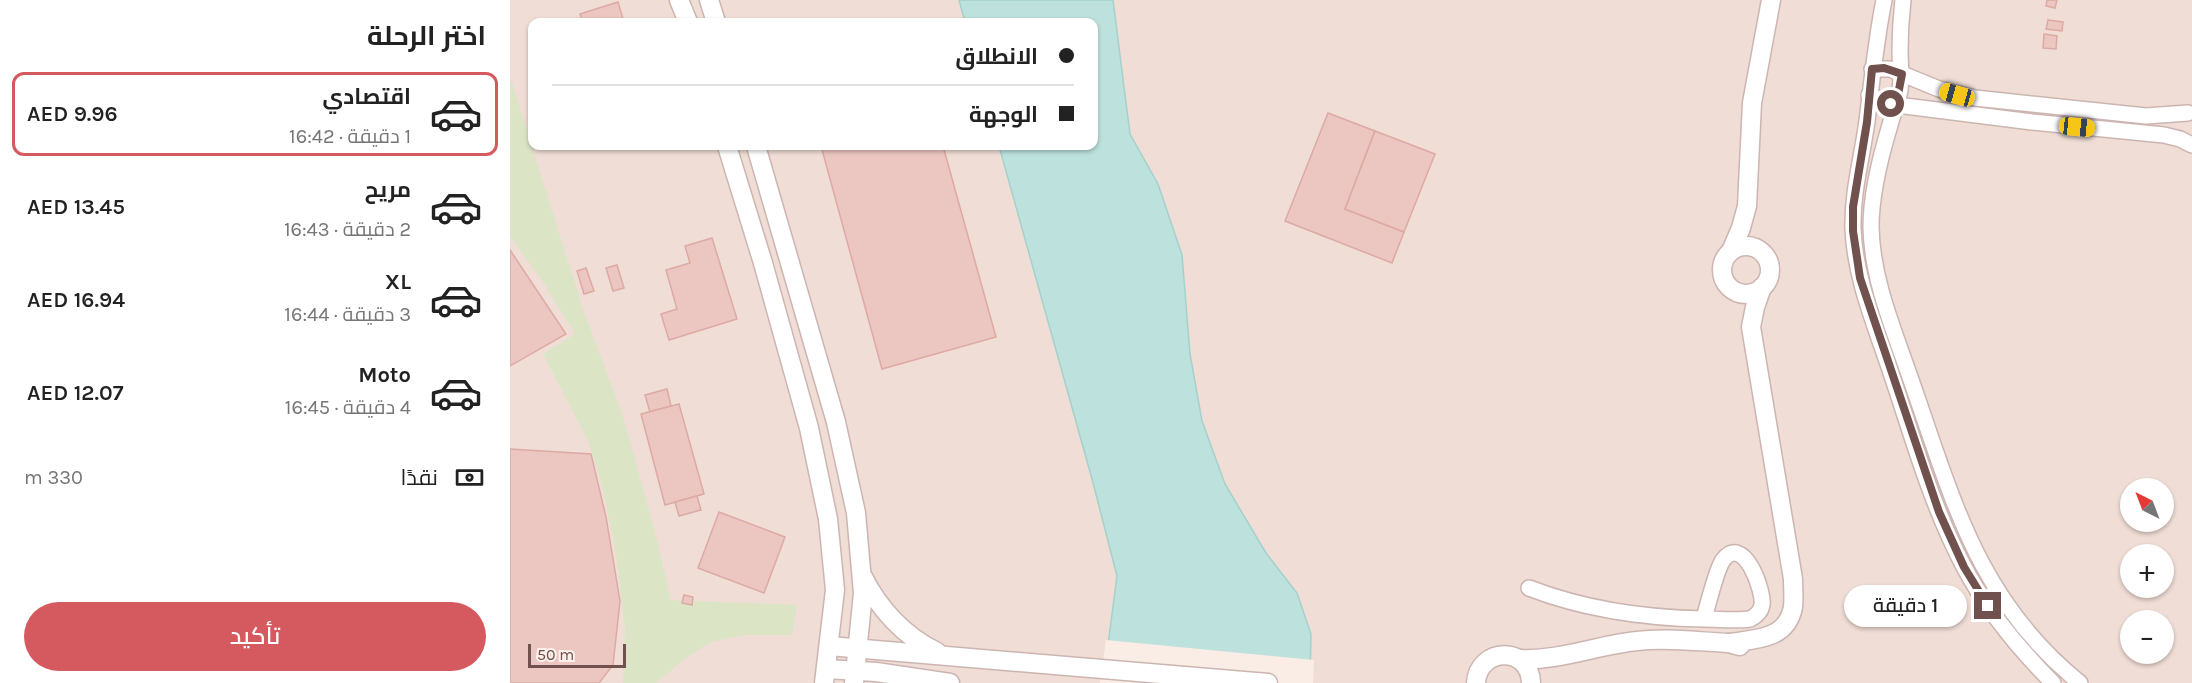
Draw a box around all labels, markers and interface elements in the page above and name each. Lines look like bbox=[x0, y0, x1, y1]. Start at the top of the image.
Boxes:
text: اختر الرحلة bbox=[367, 20, 486, 52]
text: الانطلاق bbox=[955, 44, 1038, 70]
car bbox=[1937, 81, 1977, 109]
text: اقتصادي bbox=[322, 84, 411, 110]
icon: car bbox=[429, 87, 483, 141]
route start bbox=[1877, 90, 1904, 117]
text: AED 9.96 bbox=[27, 101, 118, 127]
text: الوجهة bbox=[969, 102, 1038, 128]
car bbox=[2058, 116, 2096, 138]
text: 1 دقيقة · 16:42 bbox=[289, 125, 411, 148]
text: مريح bbox=[365, 177, 411, 203]
icon: car bbox=[429, 180, 483, 234]
text: AED 13.45 bbox=[27, 194, 125, 220]
text: 2 دقيقة · 16:43 bbox=[284, 218, 411, 241]
text: XL bbox=[385, 269, 411, 295]
icon: car bbox=[429, 273, 483, 327]
text: AED 16.94 bbox=[27, 287, 125, 313]
text: 3 دقيقة · 16:44 bbox=[284, 303, 411, 326]
text: Moto bbox=[358, 362, 411, 388]
icon: car bbox=[429, 366, 483, 420]
text: AED 12.07 bbox=[27, 380, 123, 406]
text: 4 دقيقة · 16:45 bbox=[285, 396, 411, 419]
icon: cash bbox=[453, 461, 486, 494]
text: نقدًا bbox=[400, 465, 438, 491]
text: 330 m bbox=[24, 466, 83, 489]
north arrow bbox=[2120, 478, 2174, 532]
map controls bbox=[2120, 478, 2174, 664]
button: + bbox=[2120, 544, 2174, 598]
callout: 1 دقيقة bbox=[1844, 585, 1967, 627]
route end bbox=[1974, 592, 2001, 619]
text: 1 دقيقة bbox=[1873, 594, 1938, 617]
button: تأكيد bbox=[24, 602, 486, 671]
button: − bbox=[2120, 610, 2174, 664]
scale bar bbox=[528, 641, 626, 668]
text: 50 m bbox=[537, 645, 574, 664]

